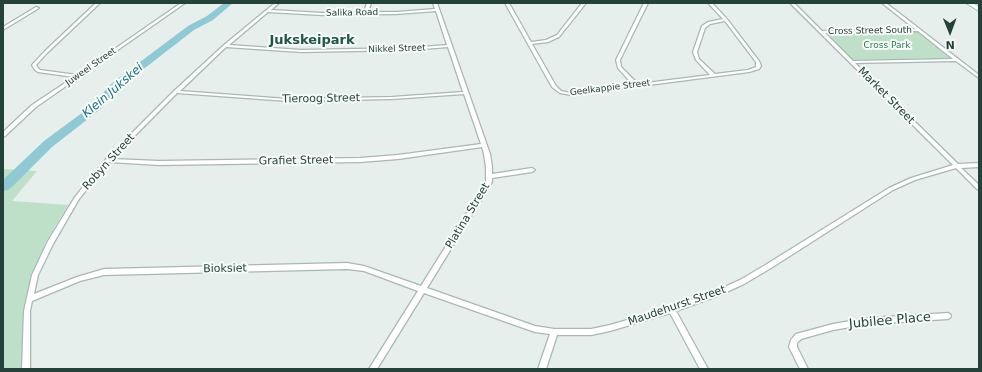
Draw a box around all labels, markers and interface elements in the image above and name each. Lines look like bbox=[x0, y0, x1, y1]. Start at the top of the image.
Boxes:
street label: Salika Road bbox=[326, 7, 378, 19]
north arrow bbox=[930, 12, 970, 52]
street label: Cross Street South bbox=[828, 25, 912, 37]
district label: Jukskeipark bbox=[269, 33, 355, 49]
text: N bbox=[945, 38, 955, 51]
park label: Cross Park bbox=[864, 41, 910, 51]
street label: Nikkel Street bbox=[368, 43, 426, 55]
street label: Juweel Street bbox=[64, 46, 118, 88]
water label: Klein Jukskei bbox=[80, 61, 146, 121]
street label: Market Street bbox=[855, 65, 917, 127]
street label: Geelkappie Street bbox=[569, 78, 651, 98]
street label: Tieroog Street bbox=[282, 92, 360, 106]
street label: Robyn Street bbox=[80, 131, 138, 193]
street label: Grafiet Street bbox=[259, 154, 333, 168]
street label: Platina Street bbox=[443, 181, 493, 251]
street label: Bioksiet bbox=[203, 262, 247, 276]
street label: Maudehurst Street bbox=[626, 283, 728, 329]
street label: Jubilee Place bbox=[848, 310, 932, 332]

